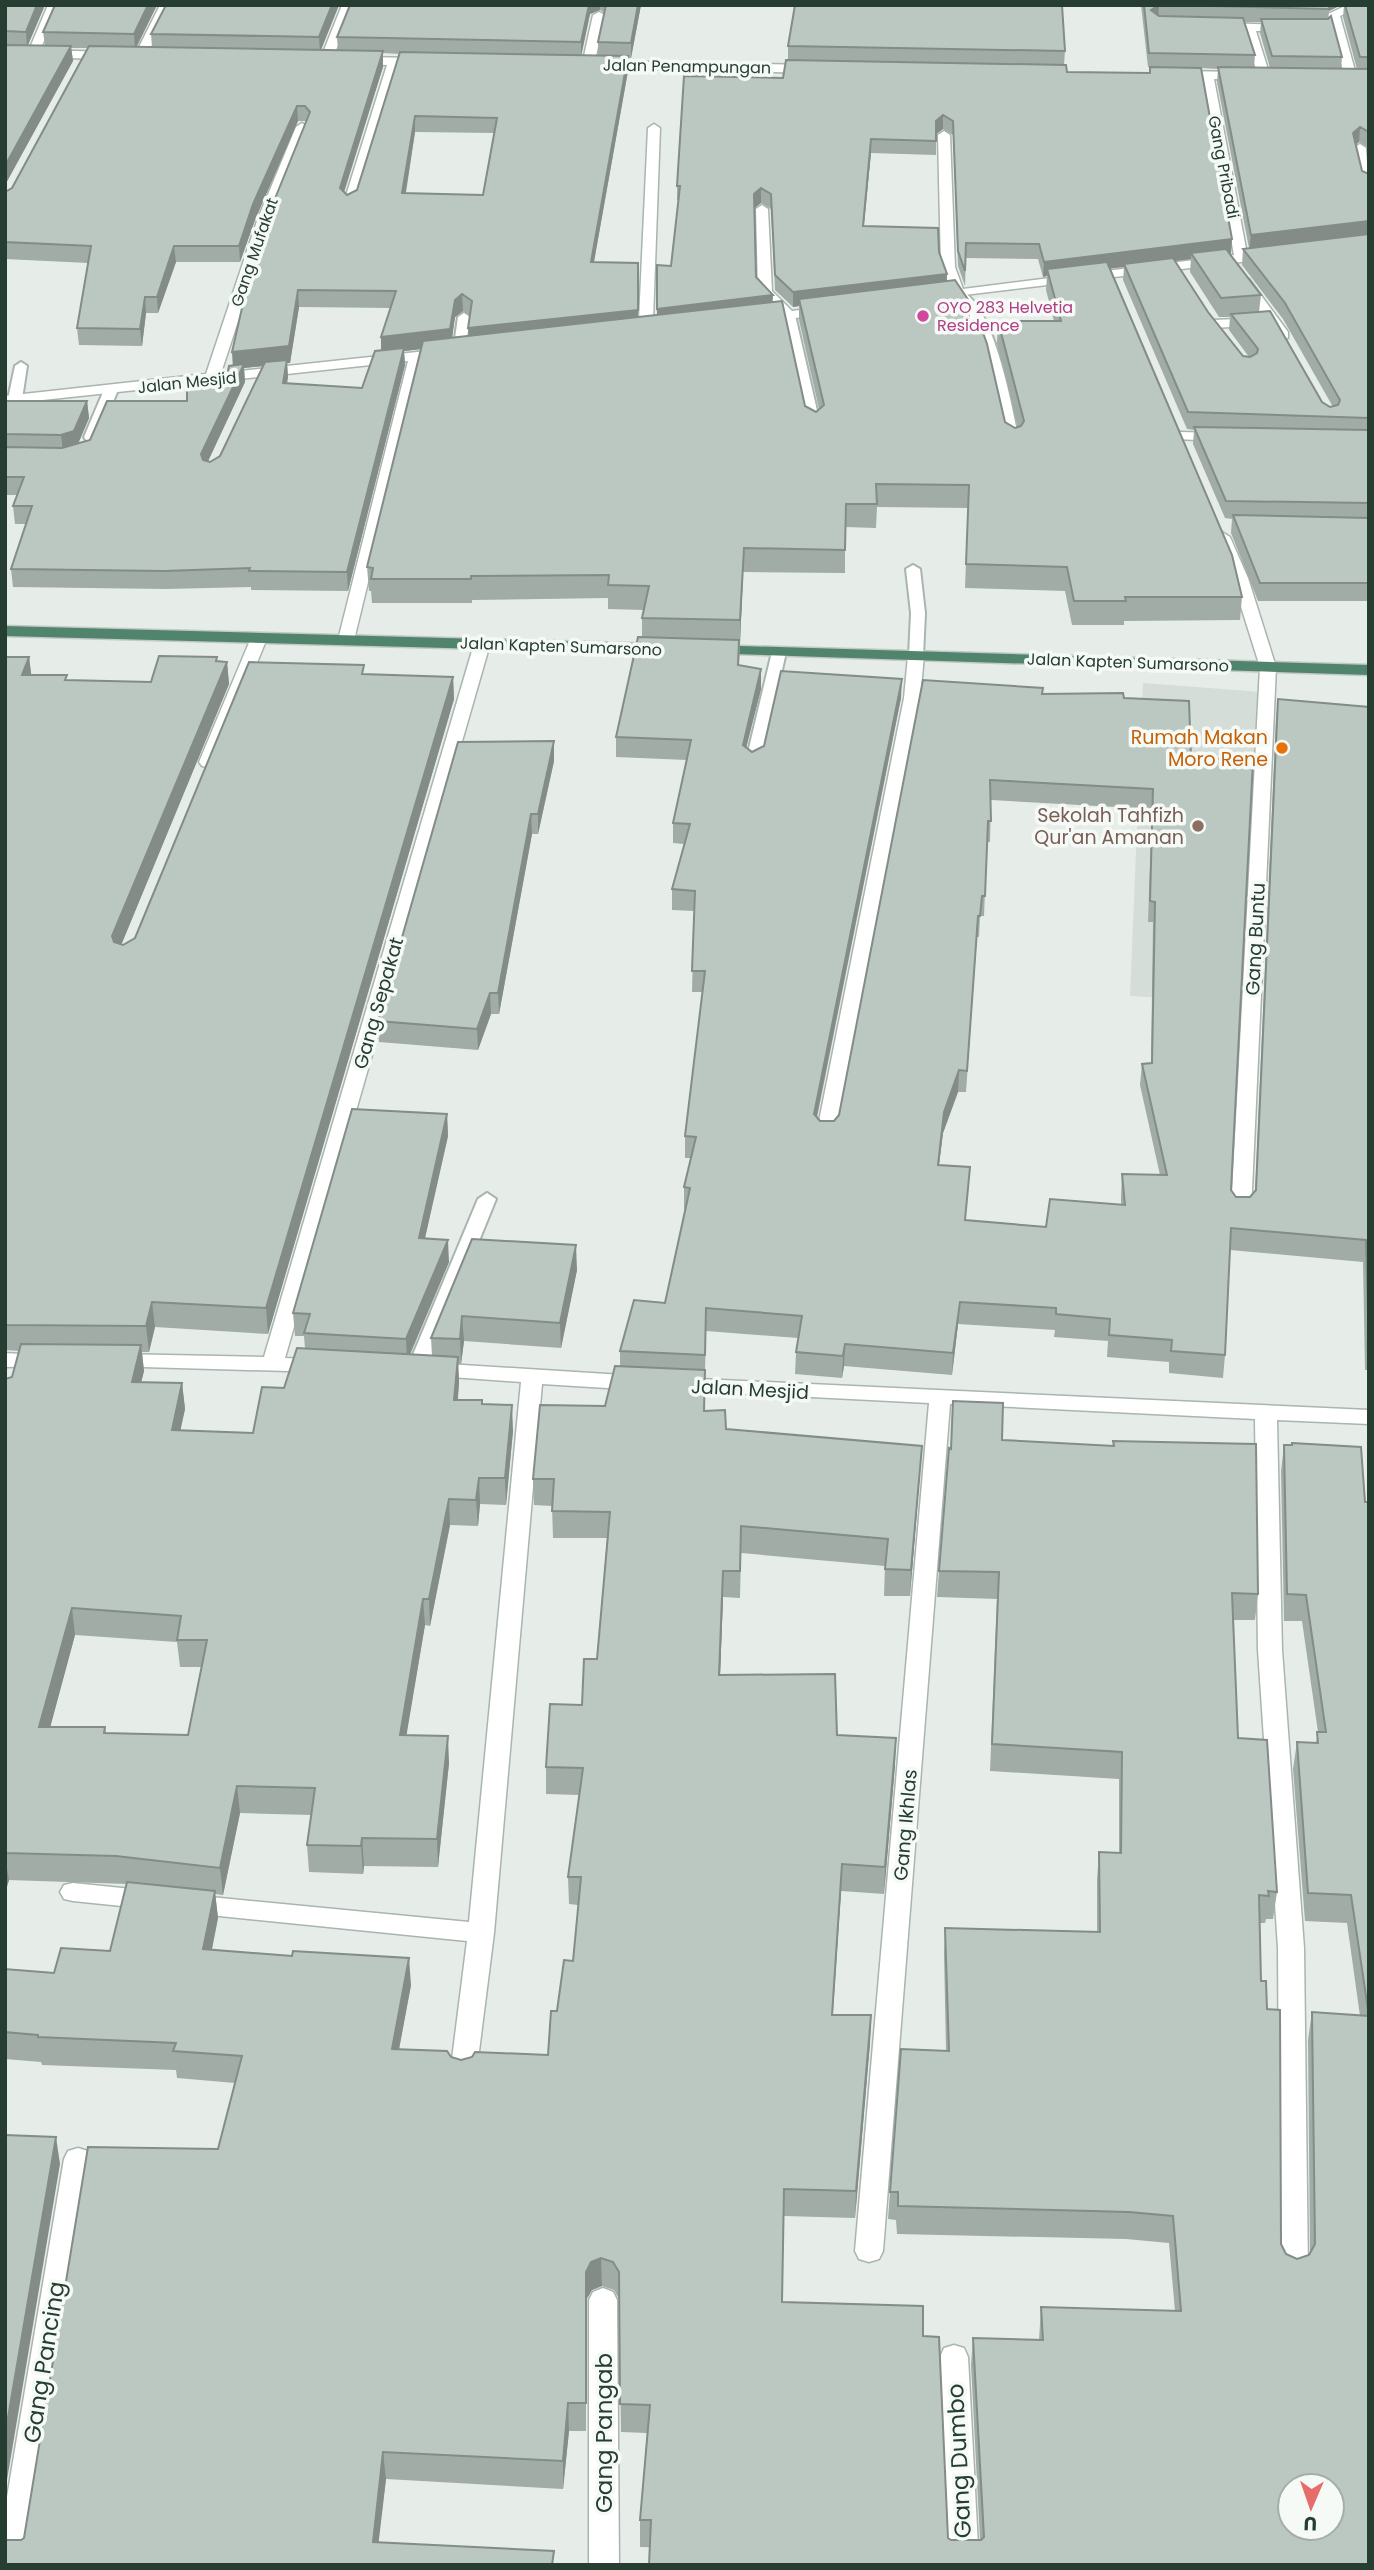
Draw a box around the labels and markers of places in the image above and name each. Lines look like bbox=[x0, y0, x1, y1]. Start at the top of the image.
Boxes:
place label: OYO 283 Helvetia Residence bbox=[937, 296, 1073, 337]
marker: OYO 283 Helvetia Residence bbox=[915, 308, 931, 324]
place label: Rumah Makan Moro Rene bbox=[1131, 724, 1268, 773]
marker: Rumah Makan Moro Rene bbox=[1274, 740, 1290, 756]
place label: Sekolah Tahfizh Qur'an Amanan bbox=[1034, 802, 1184, 851]
marker: Sekolah Tahfizh Qur'an Amanan bbox=[1190, 818, 1206, 834]

